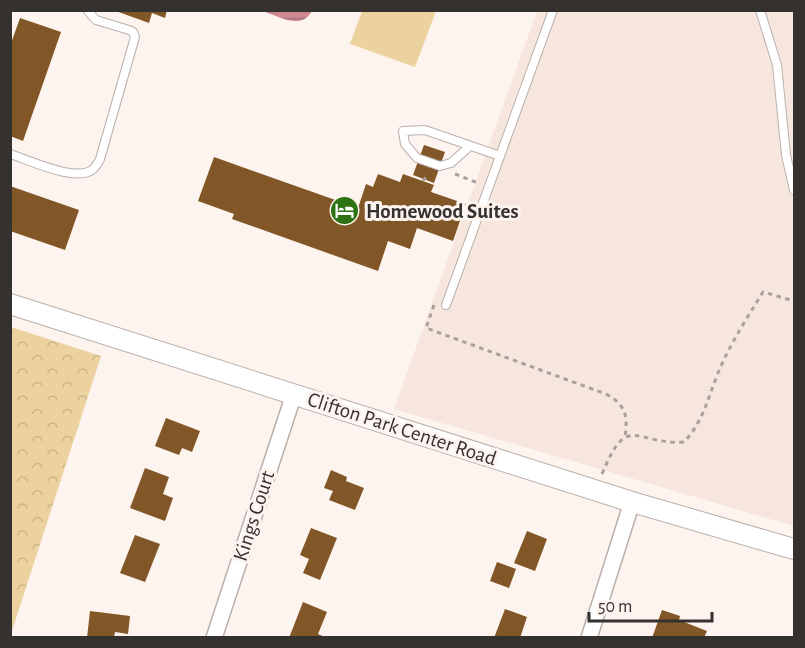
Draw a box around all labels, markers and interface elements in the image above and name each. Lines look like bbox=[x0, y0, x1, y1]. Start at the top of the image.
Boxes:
hotel icon: Homewood Suites bbox=[329, 195, 361, 227]
place label: Homewood Suites bbox=[366, 201, 519, 222]
street label: Clifton Park Center Road bbox=[305, 389, 499, 470]
street label: Kings Court bbox=[230, 468, 279, 564]
scale bar bbox=[589, 585, 712, 623]
text: 50 m bbox=[598, 598, 632, 616]

